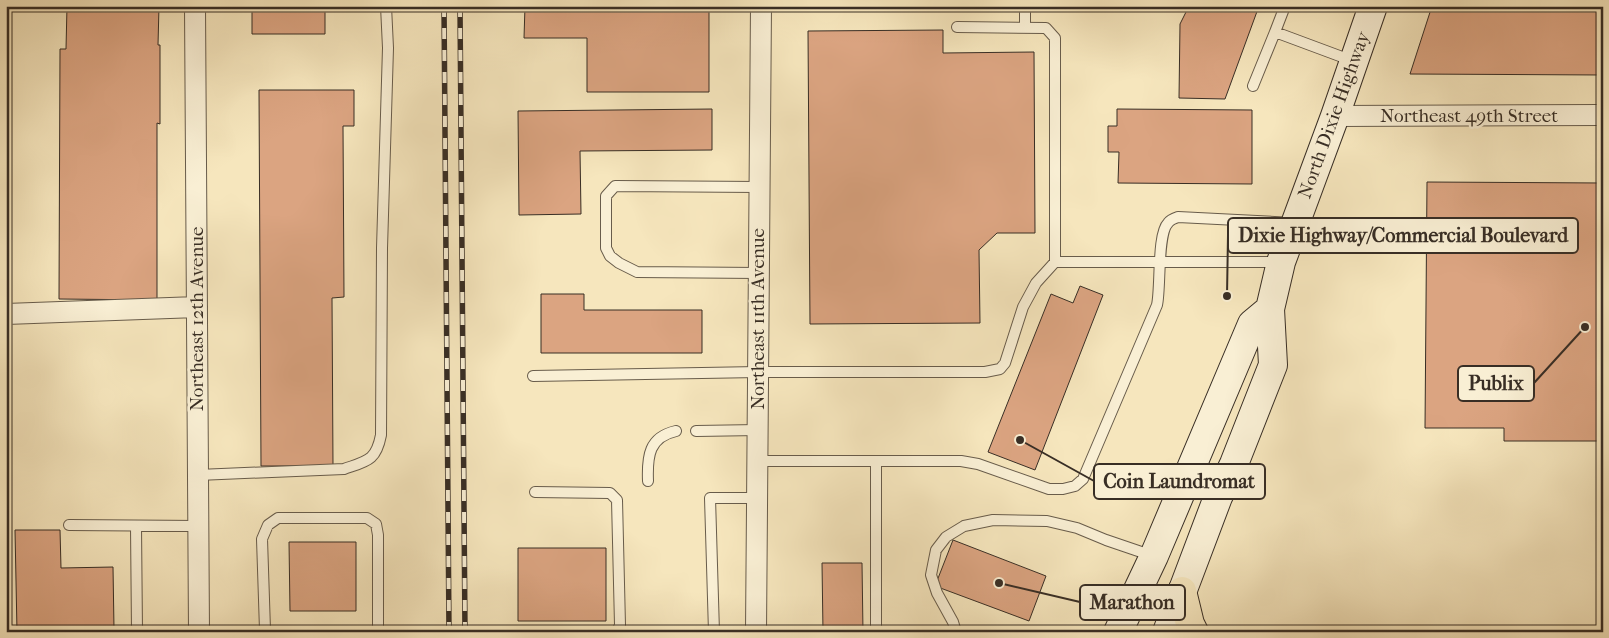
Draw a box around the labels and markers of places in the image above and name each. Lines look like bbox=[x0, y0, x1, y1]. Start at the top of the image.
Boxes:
callout: Dixie Highway/Commercial Boulevard bbox=[1228, 218, 1578, 253]
callout: Publix bbox=[1458, 366, 1534, 401]
callout: Coin Laundromat bbox=[1094, 464, 1265, 499]
callout: Marathon bbox=[1080, 585, 1185, 620]

